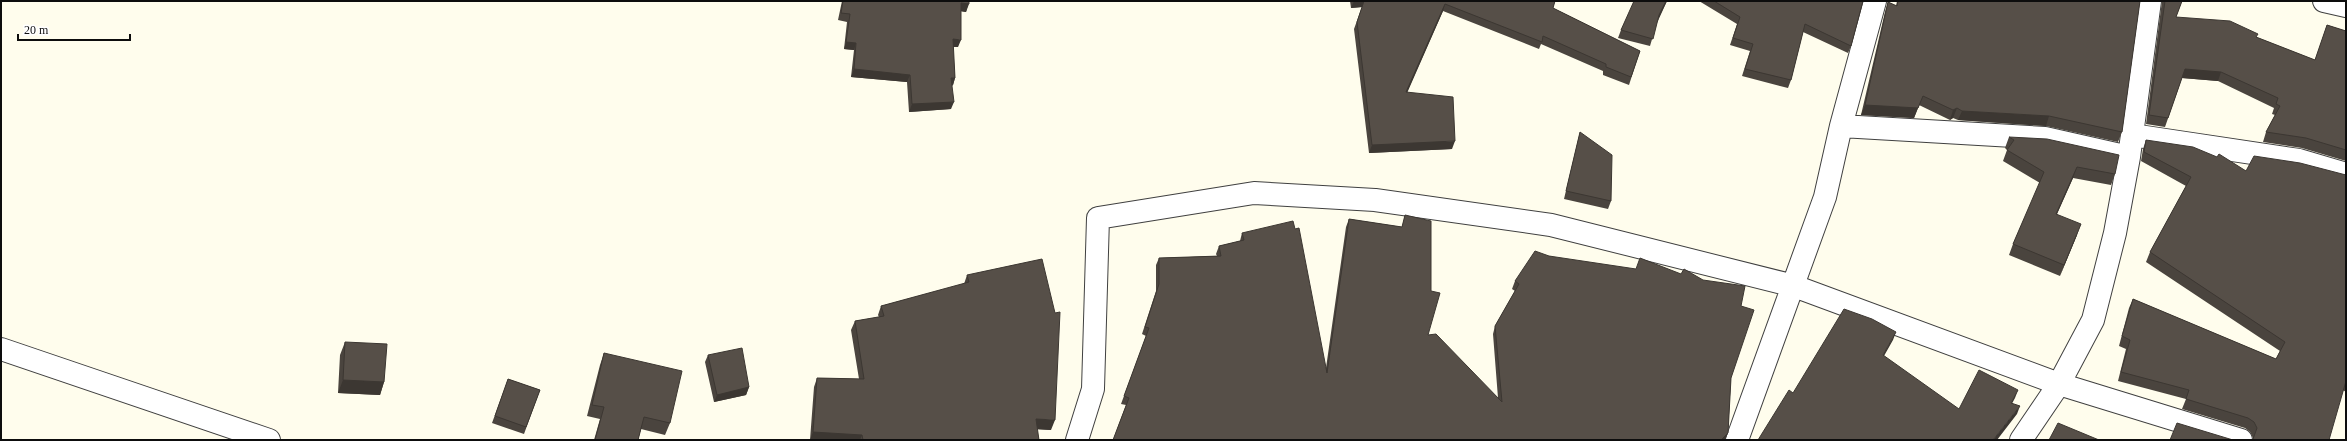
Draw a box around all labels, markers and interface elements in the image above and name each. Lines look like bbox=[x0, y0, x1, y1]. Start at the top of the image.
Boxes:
scale bar bbox=[18, 16, 130, 42]
text: 20 m bbox=[24, 23, 49, 37]

